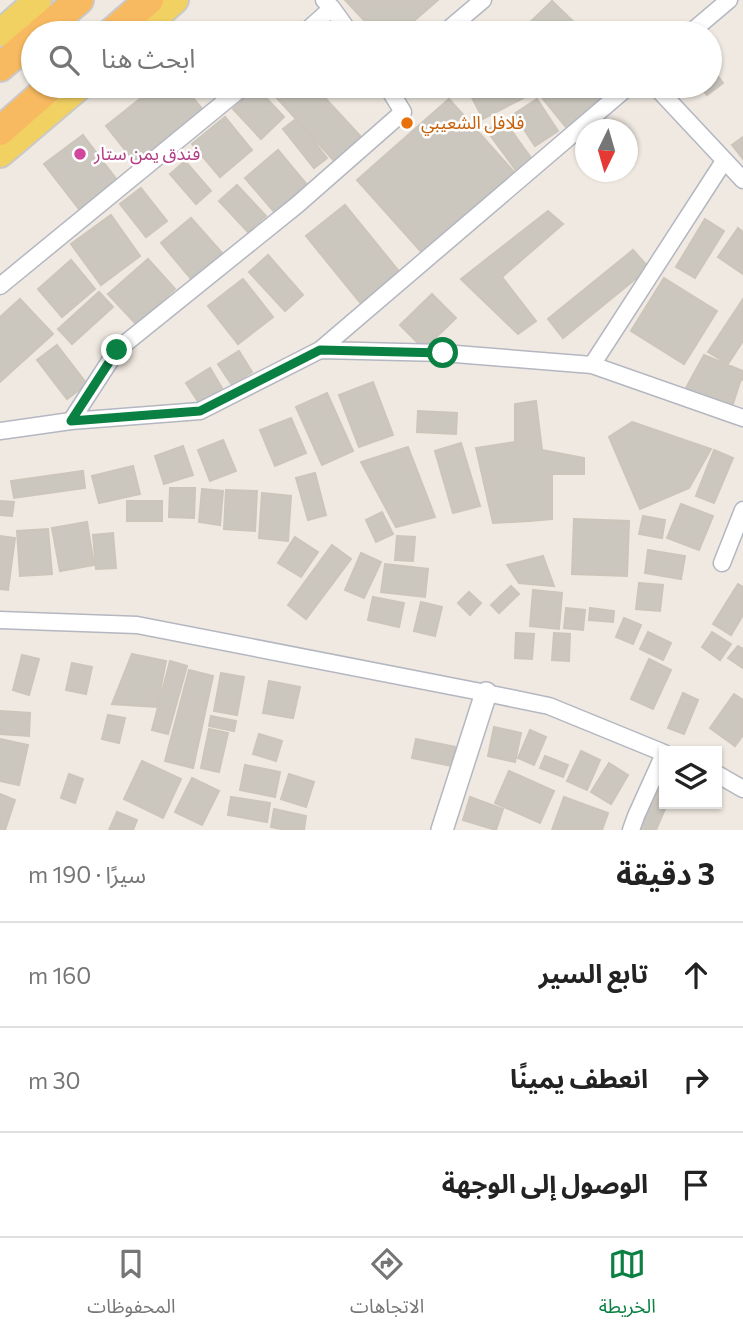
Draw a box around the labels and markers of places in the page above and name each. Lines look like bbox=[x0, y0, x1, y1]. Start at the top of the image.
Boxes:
place label: فلافل الشعيبي bbox=[421, 111, 524, 136]
marker: فلافل الشعيبي bbox=[399, 115, 415, 131]
place label: فندق يمن ستار bbox=[93, 142, 200, 165]
marker: فندق يمن ستار bbox=[72, 146, 88, 162]

